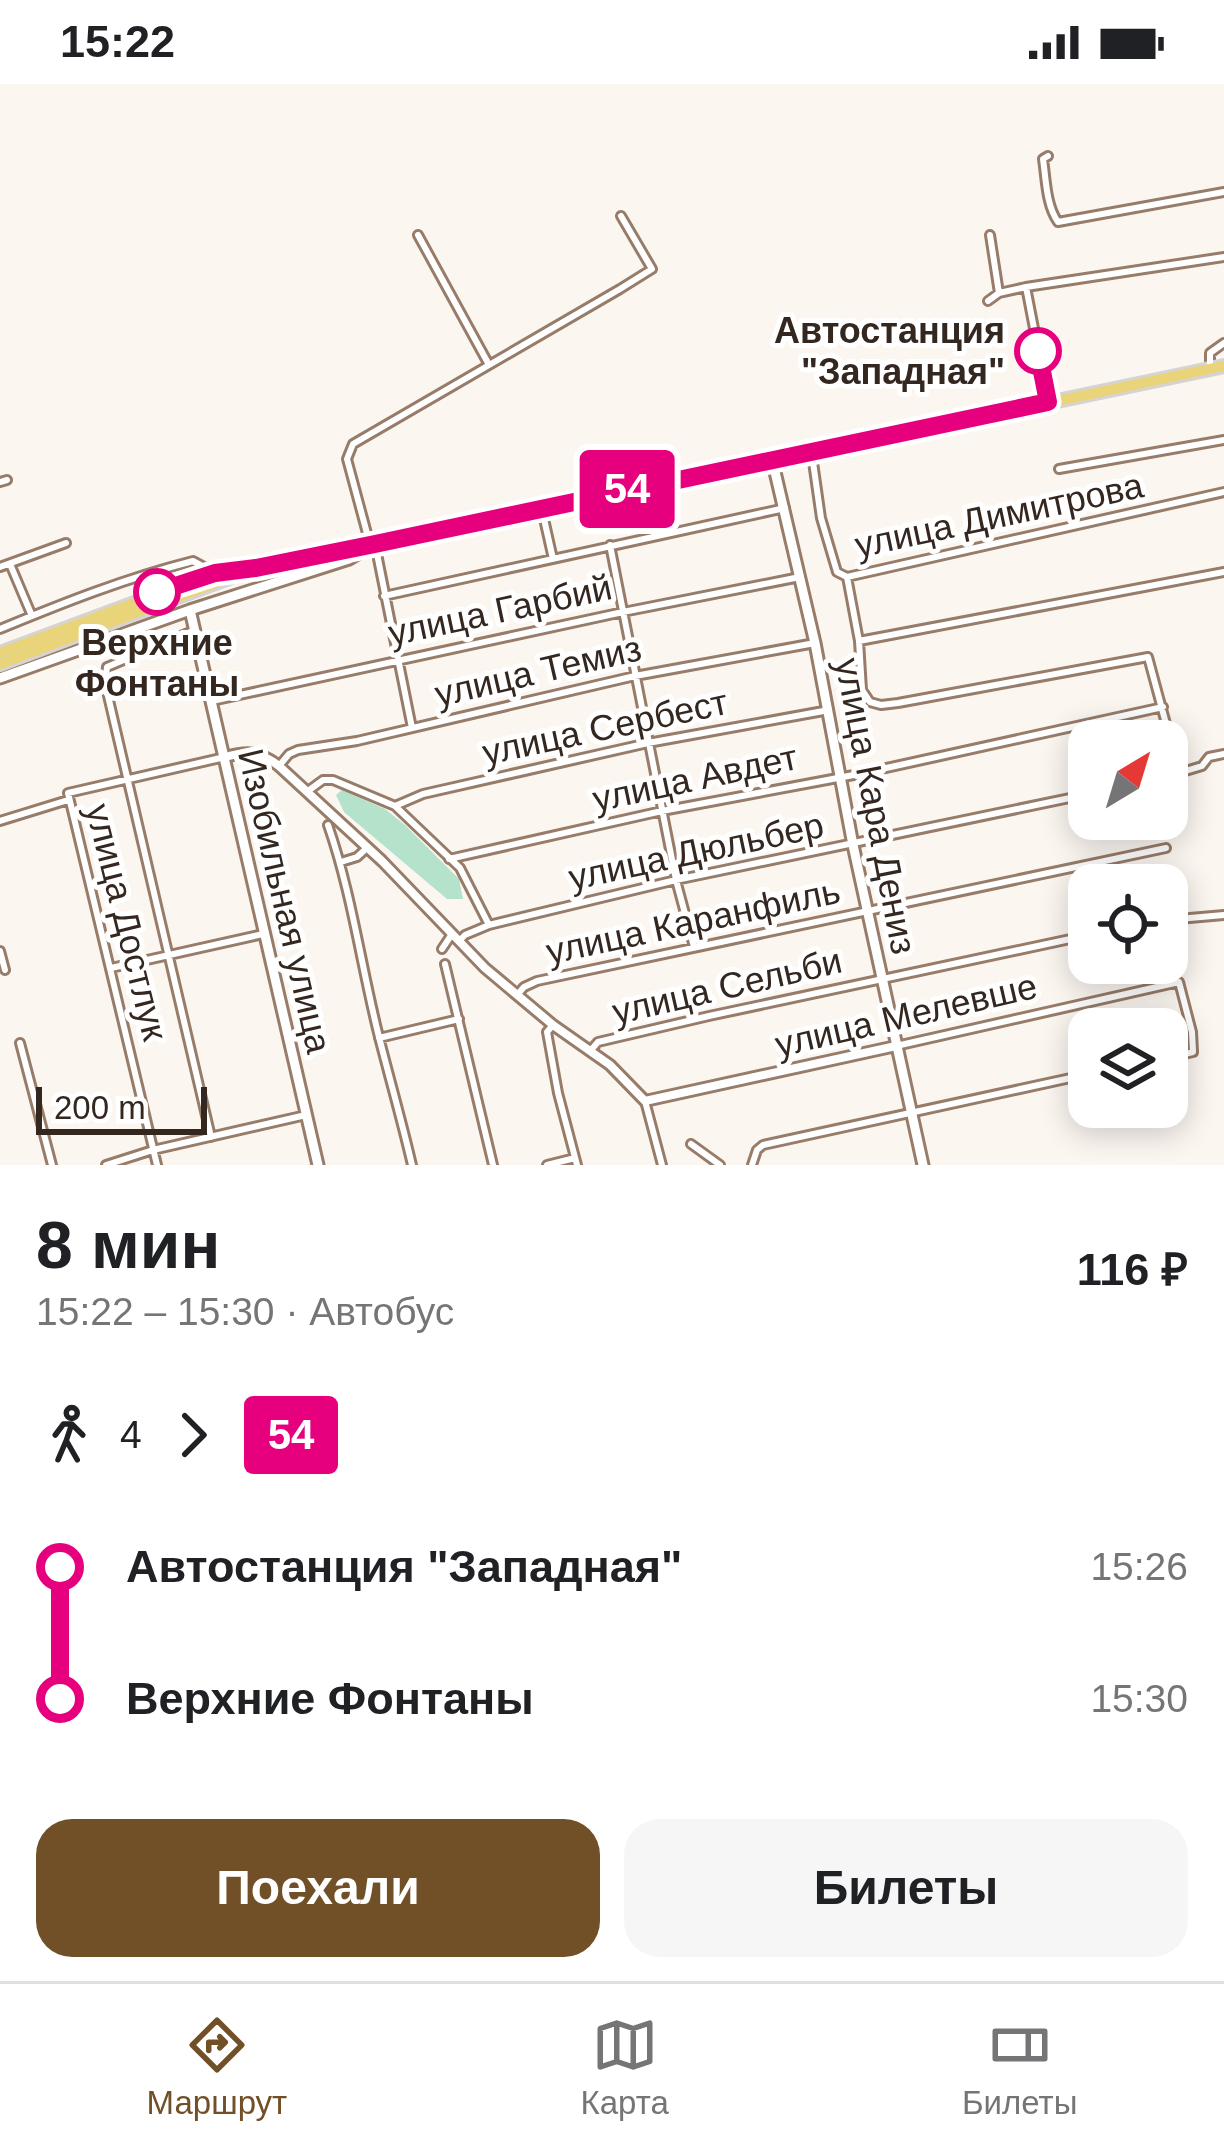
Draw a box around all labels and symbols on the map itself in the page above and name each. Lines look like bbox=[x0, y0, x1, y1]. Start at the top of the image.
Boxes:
place label: Автостанция "Западная" bbox=[774, 310, 1005, 392]
marker: Автостанция "Западная" bbox=[1016, 329, 1060, 373]
line badge: 54 bbox=[573, 450, 681, 528]
street label: улица Димитрова bbox=[851, 464, 1148, 566]
street label: улица Гарбий bbox=[385, 566, 615, 654]
marker: Верхние Фонтаны bbox=[135, 570, 179, 614]
place label: Верхние Фонтаны bbox=[75, 622, 239, 704]
street label: улица Темиз bbox=[431, 627, 645, 715]
street label: улица Кара Дениз bbox=[827, 654, 925, 958]
street label: улица Сербест bbox=[479, 681, 731, 773]
north arrow bbox=[1068, 720, 1188, 840]
street label: улица Авдет bbox=[589, 736, 801, 820]
street label: Изобильная улица bbox=[230, 745, 340, 1058]
street label: улица Достлук bbox=[78, 800, 176, 1045]
street label: улица Дюльбер bbox=[565, 804, 827, 898]
street label: улица Каранфиль bbox=[542, 870, 844, 972]
street label: улица Сельби bbox=[608, 940, 846, 1032]
street label: улица Мелевше bbox=[771, 965, 1041, 1065]
scale bar bbox=[36, 1081, 207, 1134]

